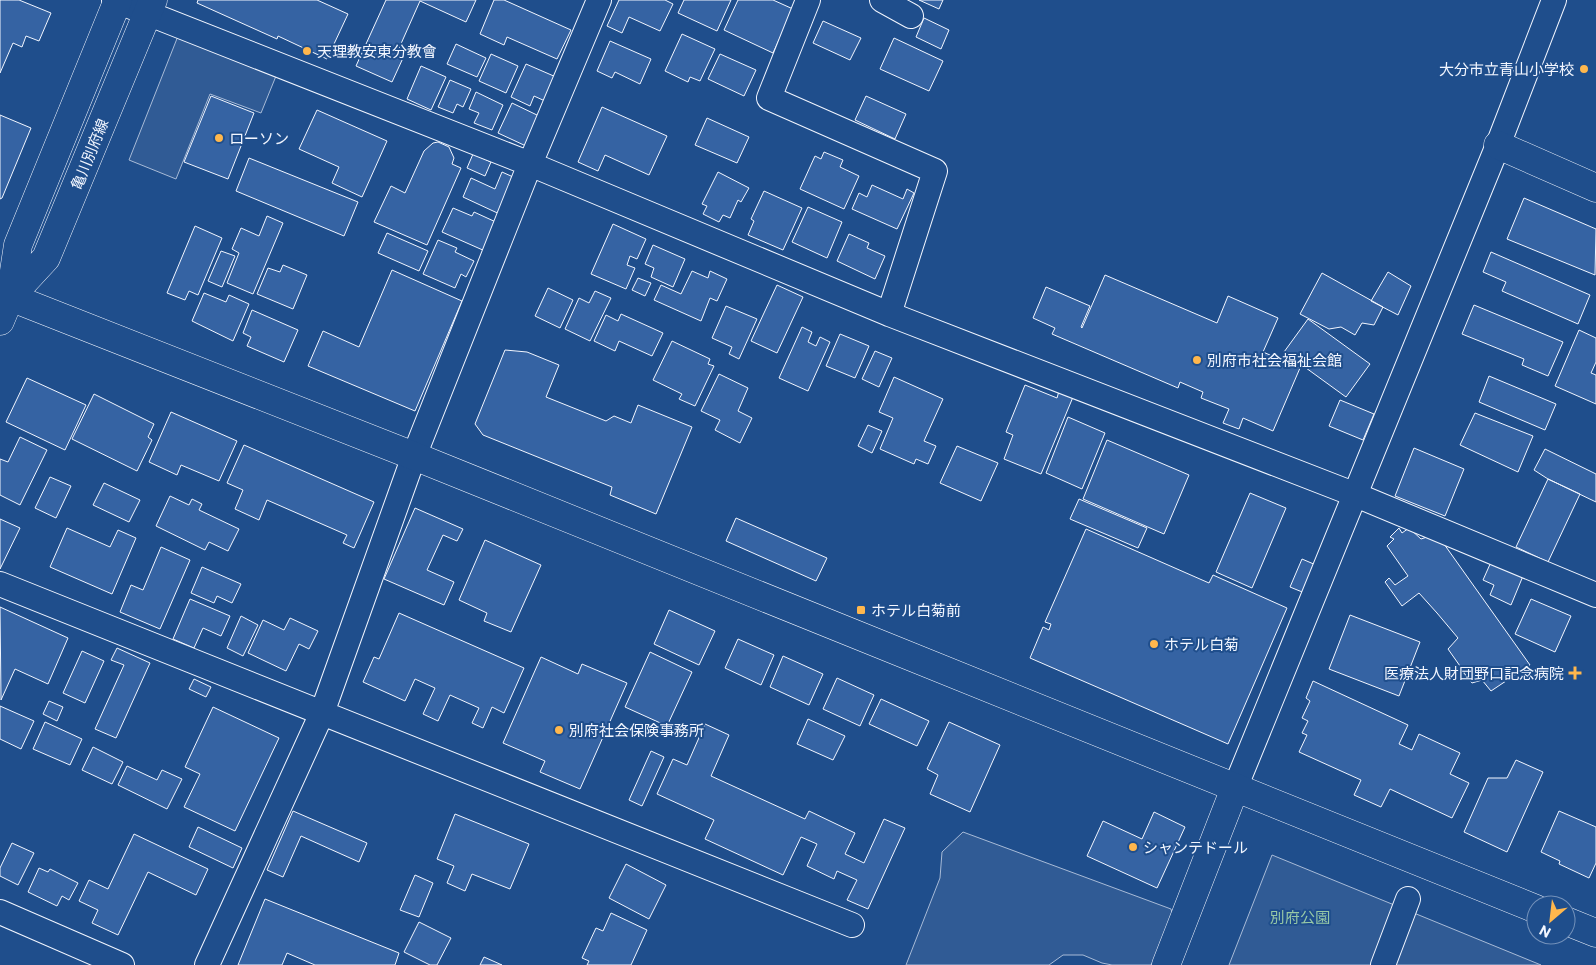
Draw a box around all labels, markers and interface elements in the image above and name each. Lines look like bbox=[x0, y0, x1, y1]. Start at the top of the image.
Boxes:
place label: 天理教安東分教會 bbox=[317, 42, 437, 60]
marker: 天理教安東分教會 bbox=[301, 45, 313, 57]
place label: 大分市立青山小学校 bbox=[1439, 60, 1574, 78]
marker: 大分市立青山小学校 bbox=[1578, 63, 1590, 75]
street label: 亀川別府線 bbox=[67, 116, 111, 192]
place label: ローソン bbox=[229, 129, 289, 147]
marker: ローソン bbox=[213, 132, 225, 144]
place label: 別府市社会福祉会館 bbox=[1207, 351, 1342, 369]
marker: 別府市社会福祉会館 bbox=[1191, 354, 1203, 366]
place label: ホテル白菊前 bbox=[871, 601, 961, 619]
marker: ホテル白菊前 bbox=[855, 604, 867, 616]
place label: ホテル白菊 bbox=[1164, 635, 1239, 653]
marker: ホテル白菊 bbox=[1148, 638, 1160, 650]
place label: 医療法人財団野口記念病院 bbox=[1384, 664, 1564, 682]
marker: 医療法人財団野口記念病院 bbox=[1568, 666, 1582, 680]
place label: 別府社会保険事務所 bbox=[569, 721, 704, 739]
marker: 別府社会保険事務所 bbox=[553, 724, 565, 736]
place label: シャンテドール bbox=[1143, 838, 1248, 856]
marker: シャンテドール bbox=[1127, 841, 1139, 853]
north arrow bbox=[1526, 895, 1576, 945]
park label: 別府公園 bbox=[1270, 908, 1330, 926]
text: N bbox=[1536, 922, 1553, 942]

